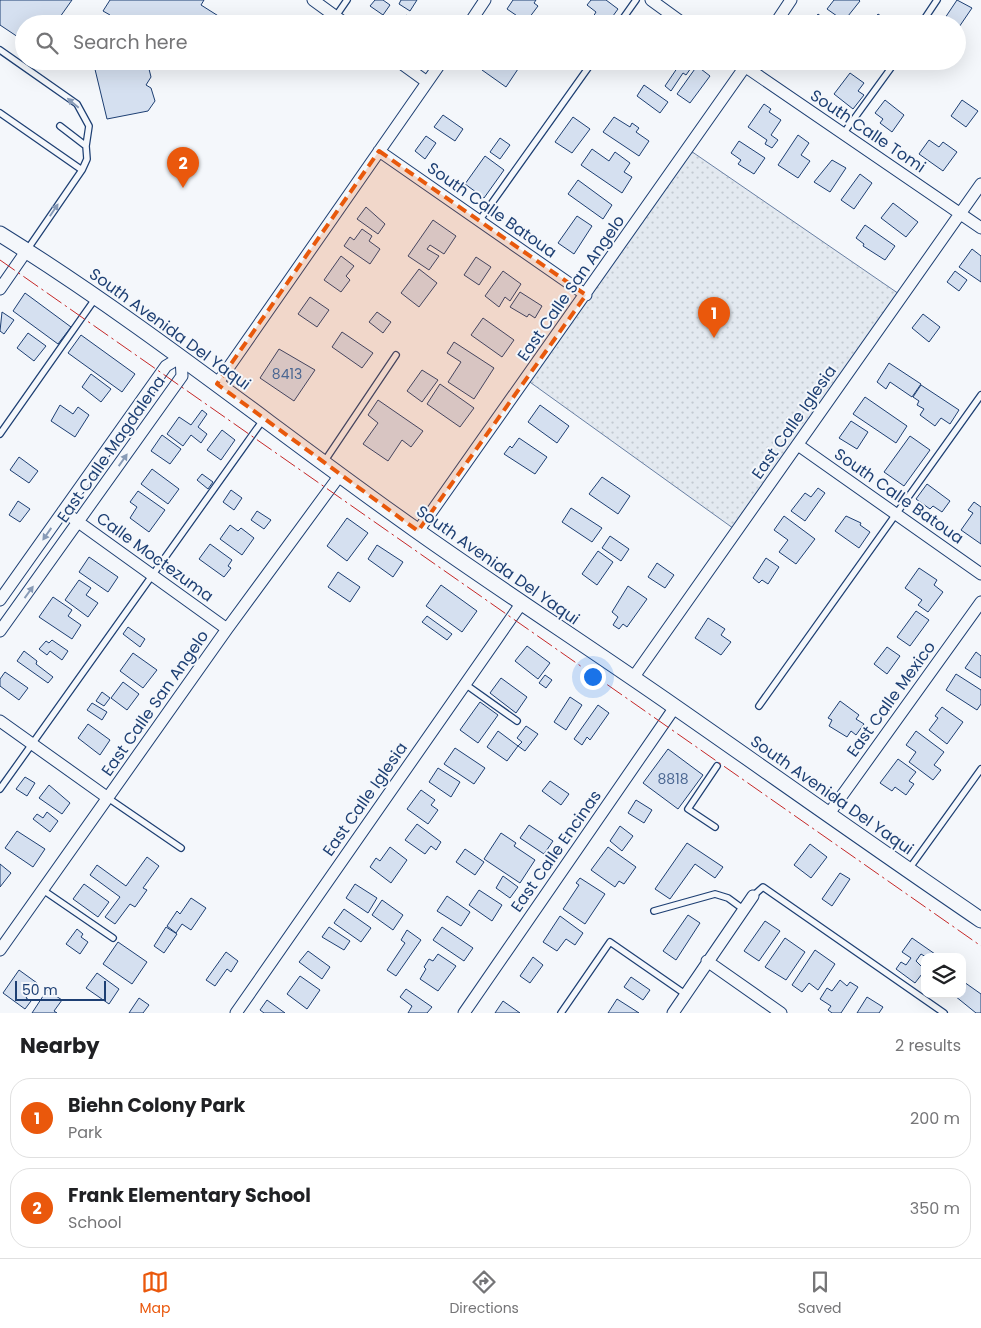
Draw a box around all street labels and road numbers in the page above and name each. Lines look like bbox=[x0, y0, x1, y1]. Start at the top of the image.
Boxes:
street label: South Calle Tomi bbox=[806, 84, 930, 178]
street label: South Calle Batoua bbox=[423, 157, 561, 263]
street label: East Calle San Angelo bbox=[512, 210, 630, 366]
street label: South Avenida Del Yaqui bbox=[85, 263, 255, 395]
street label: East Calle Iglesia bbox=[746, 360, 842, 484]
street label: East Calle Magdalena bbox=[51, 371, 171, 527]
street label: South Calle Batoua bbox=[830, 443, 968, 549]
street label: South Avenida Del Yaqui bbox=[412, 500, 584, 630]
street label: Calle Moctezuma bbox=[92, 507, 218, 607]
street label: East Calle San Angelo bbox=[96, 625, 214, 781]
street label: East Calle Mexico bbox=[841, 636, 941, 762]
street label: South Avenida Del Yaqui bbox=[746, 730, 918, 860]
street label: East Calle Iglesia bbox=[317, 737, 413, 861]
street label: East Calle Encinas bbox=[505, 785, 607, 917]

